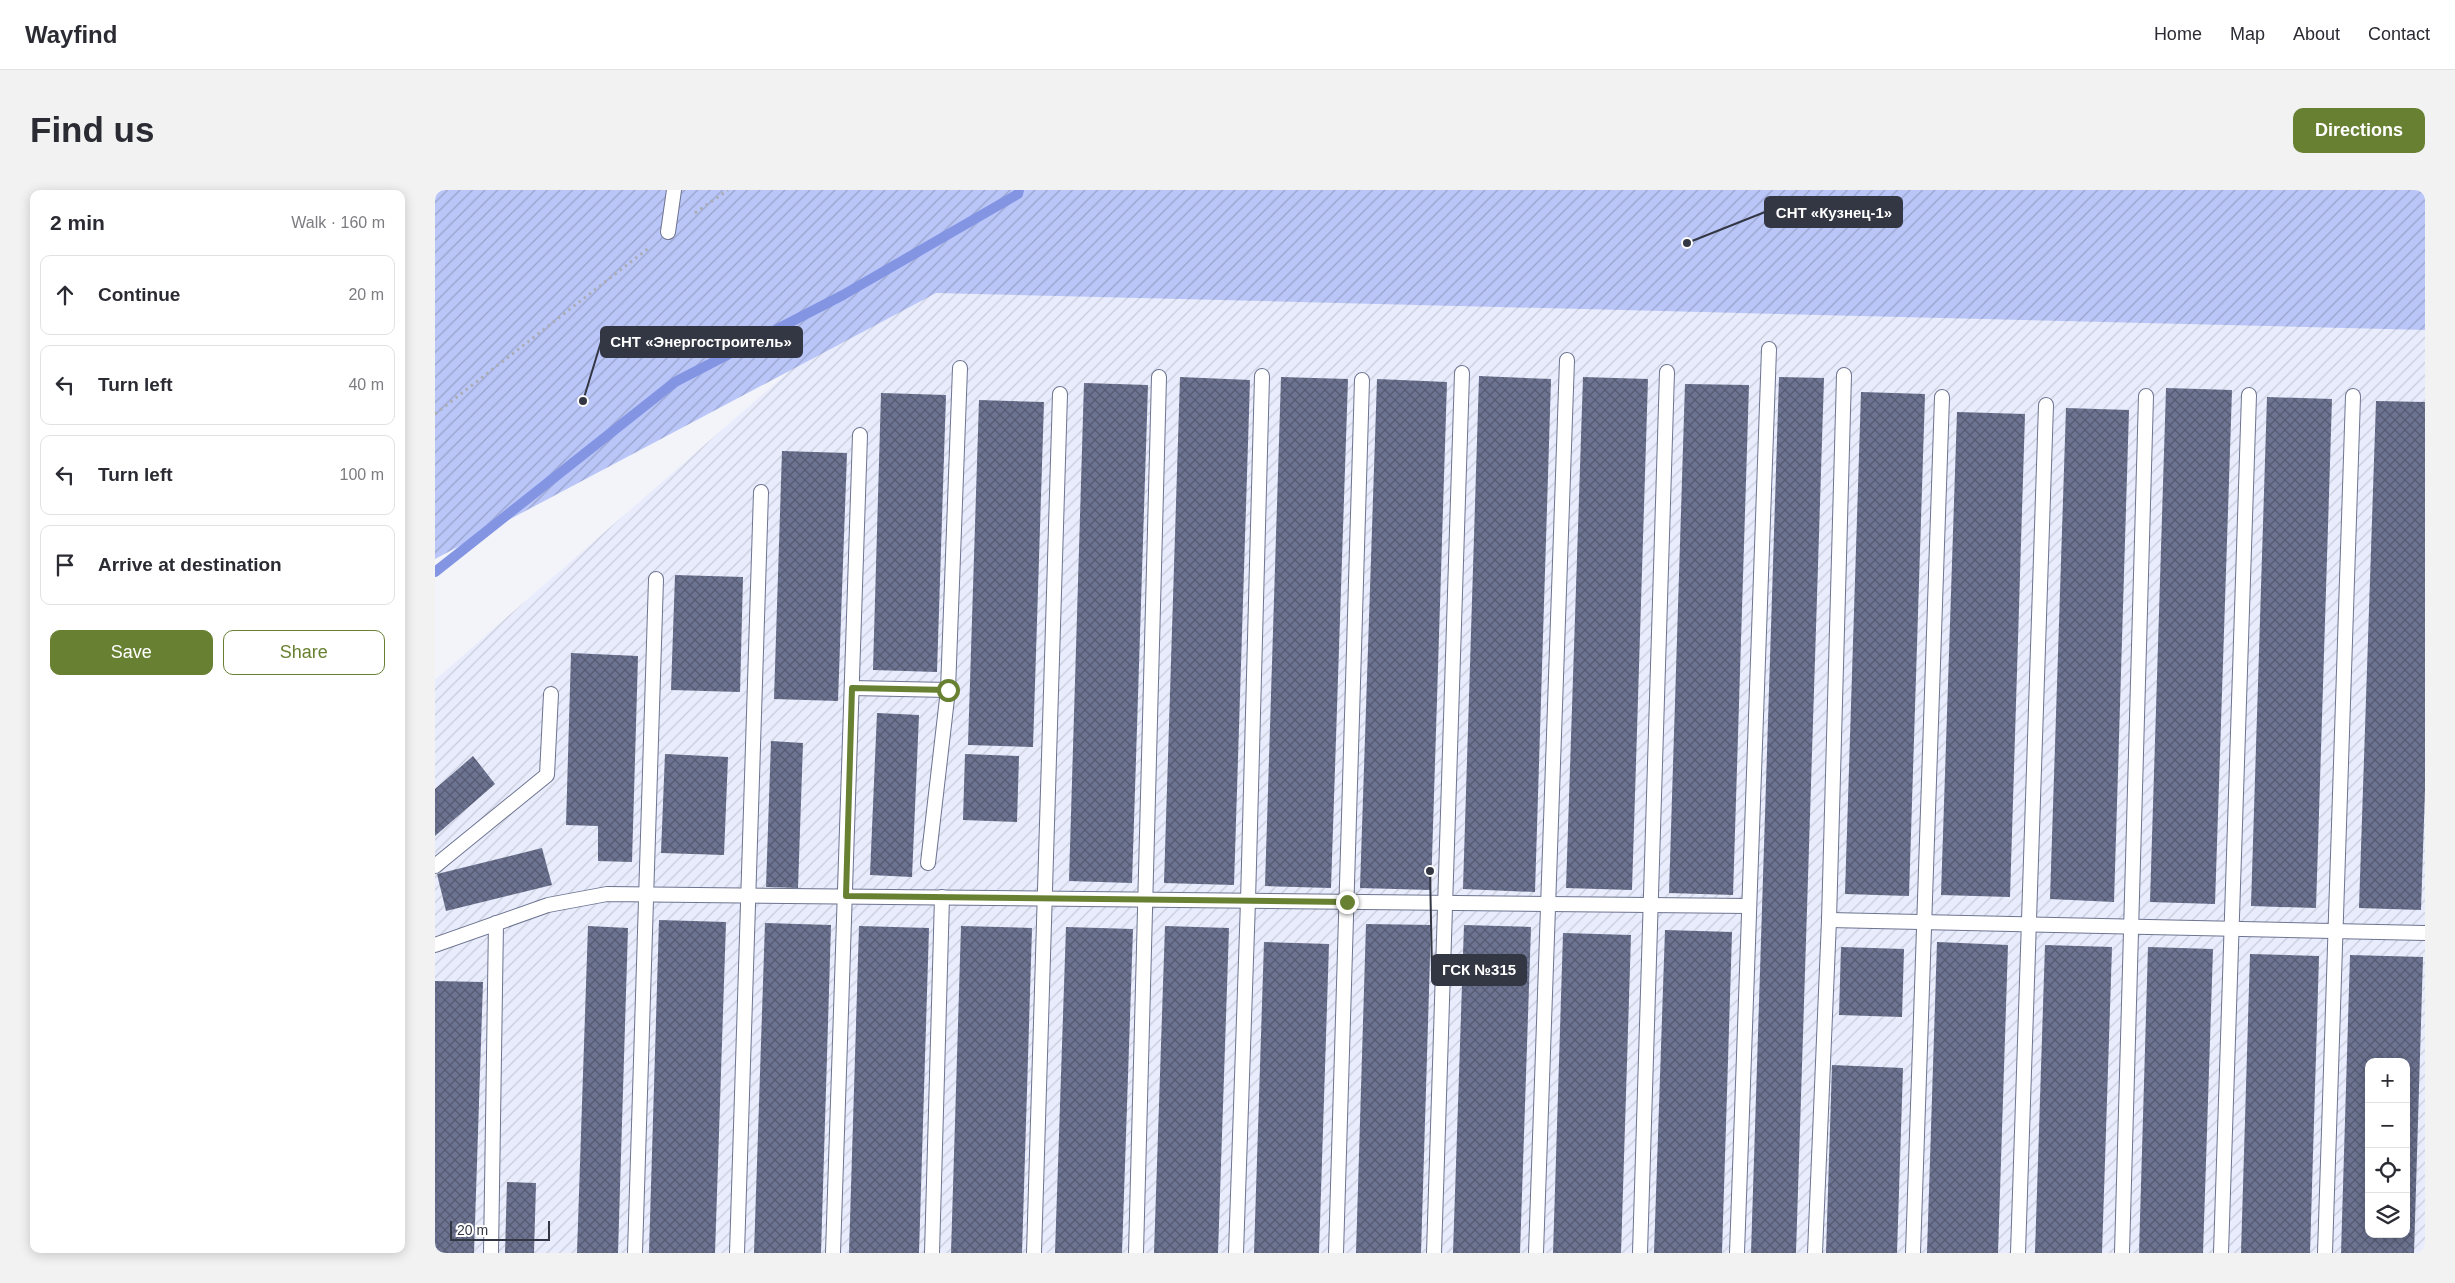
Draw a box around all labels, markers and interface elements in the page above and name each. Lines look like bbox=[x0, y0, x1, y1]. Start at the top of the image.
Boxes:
text: Wayfind bbox=[25, 21, 117, 48]
text: Home bbox=[2154, 24, 2202, 44]
text: Map bbox=[2230, 24, 2265, 44]
text: About bbox=[2293, 24, 2340, 44]
text: Contact bbox=[2368, 24, 2430, 44]
button: Directions bbox=[2293, 108, 2425, 153]
text: Find us bbox=[30, 110, 154, 149]
callout: СНТ «Кузнец-1» bbox=[1765, 197, 1902, 227]
text: СНТ «Кузнец-1» bbox=[1776, 204, 1892, 221]
text: 2 min bbox=[50, 211, 105, 234]
text: Walk · 160 m bbox=[291, 214, 385, 231]
icon: ahead bbox=[51, 281, 79, 309]
text: Continue bbox=[98, 284, 180, 305]
text: 20 m bbox=[348, 286, 384, 303]
callout: СНТ «Энергостроитель» bbox=[601, 327, 802, 357]
text: СНТ «Энергостроитель» bbox=[610, 333, 792, 350]
icon: left bbox=[51, 371, 79, 399]
text: Turn left bbox=[98, 374, 173, 395]
text: 40 m bbox=[348, 376, 384, 393]
icon: left bbox=[51, 461, 79, 489]
text: Turn left bbox=[98, 464, 173, 485]
text: 100 m bbox=[340, 466, 384, 483]
icon: arrive bbox=[51, 551, 79, 579]
text: Arrive at destination bbox=[98, 554, 282, 575]
button: Save bbox=[50, 630, 213, 675]
button: Share bbox=[223, 630, 385, 675]
route start bbox=[937, 679, 960, 702]
route end bbox=[1336, 891, 1359, 914]
callout: ГСК №315 bbox=[1432, 955, 1526, 985]
text: ГСК №315 bbox=[1442, 961, 1516, 978]
map controls bbox=[2365, 1058, 2410, 1238]
button: + bbox=[2365, 1058, 2410, 1103]
button: − bbox=[2365, 1103, 2410, 1148]
button: locate bbox=[2365, 1148, 2410, 1193]
button: layers bbox=[2365, 1193, 2410, 1238]
scale bar bbox=[450, 1218, 550, 1241]
text: 20 m bbox=[457, 1222, 488, 1238]

